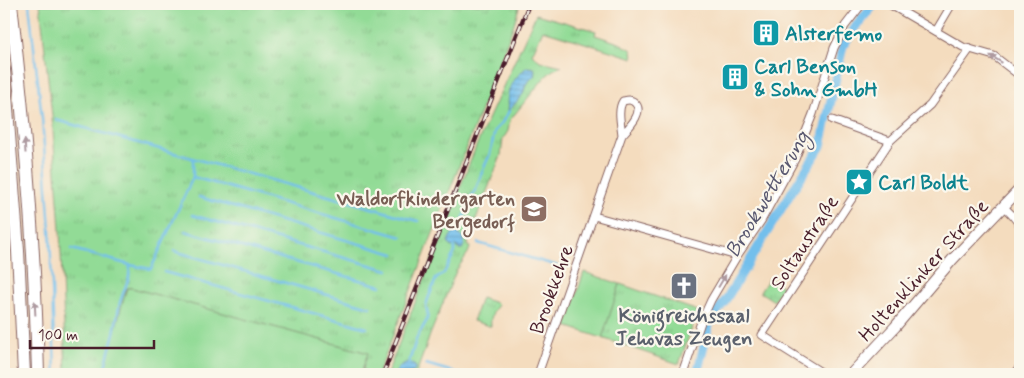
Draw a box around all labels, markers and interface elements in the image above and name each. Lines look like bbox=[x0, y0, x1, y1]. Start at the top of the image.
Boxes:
building icon: Alsterfemo bbox=[751, 18, 781, 48]
place label: Alsterfemo bbox=[785, 21, 883, 48]
place label: Carl Benson & Sohn GmbH bbox=[754, 54, 878, 104]
one-way arrow bbox=[990, 55, 1003, 64]
building icon: Carl Benson & Sohn GmbH bbox=[720, 62, 750, 92]
water label: Brookwetterung bbox=[719, 125, 819, 264]
one-way arrow bbox=[20, 138, 28, 154]
place icon: Carl Boldt bbox=[844, 167, 874, 197]
place label: Carl Boldt bbox=[878, 170, 970, 197]
place label: Waldorfkindergarten Bergedorf bbox=[336, 186, 515, 238]
street label: Soltaustraße bbox=[765, 190, 846, 295]
school or university icon: Waldorfkindergarten Bergedorf bbox=[519, 194, 549, 224]
street label: Holtenklinker Straße bbox=[853, 194, 995, 348]
street label: Brookkehre bbox=[524, 241, 581, 338]
church icon: Königreichssaal Jehovas Zeugen bbox=[669, 271, 699, 301]
one-way arrow bbox=[717, 275, 727, 288]
one-way arrow bbox=[30, 300, 38, 316]
place label: Königreichssaal Jehovas Zeugen bbox=[615, 303, 753, 353]
scale bar bbox=[30, 318, 154, 350]
text: 100 m bbox=[38, 326, 78, 346]

